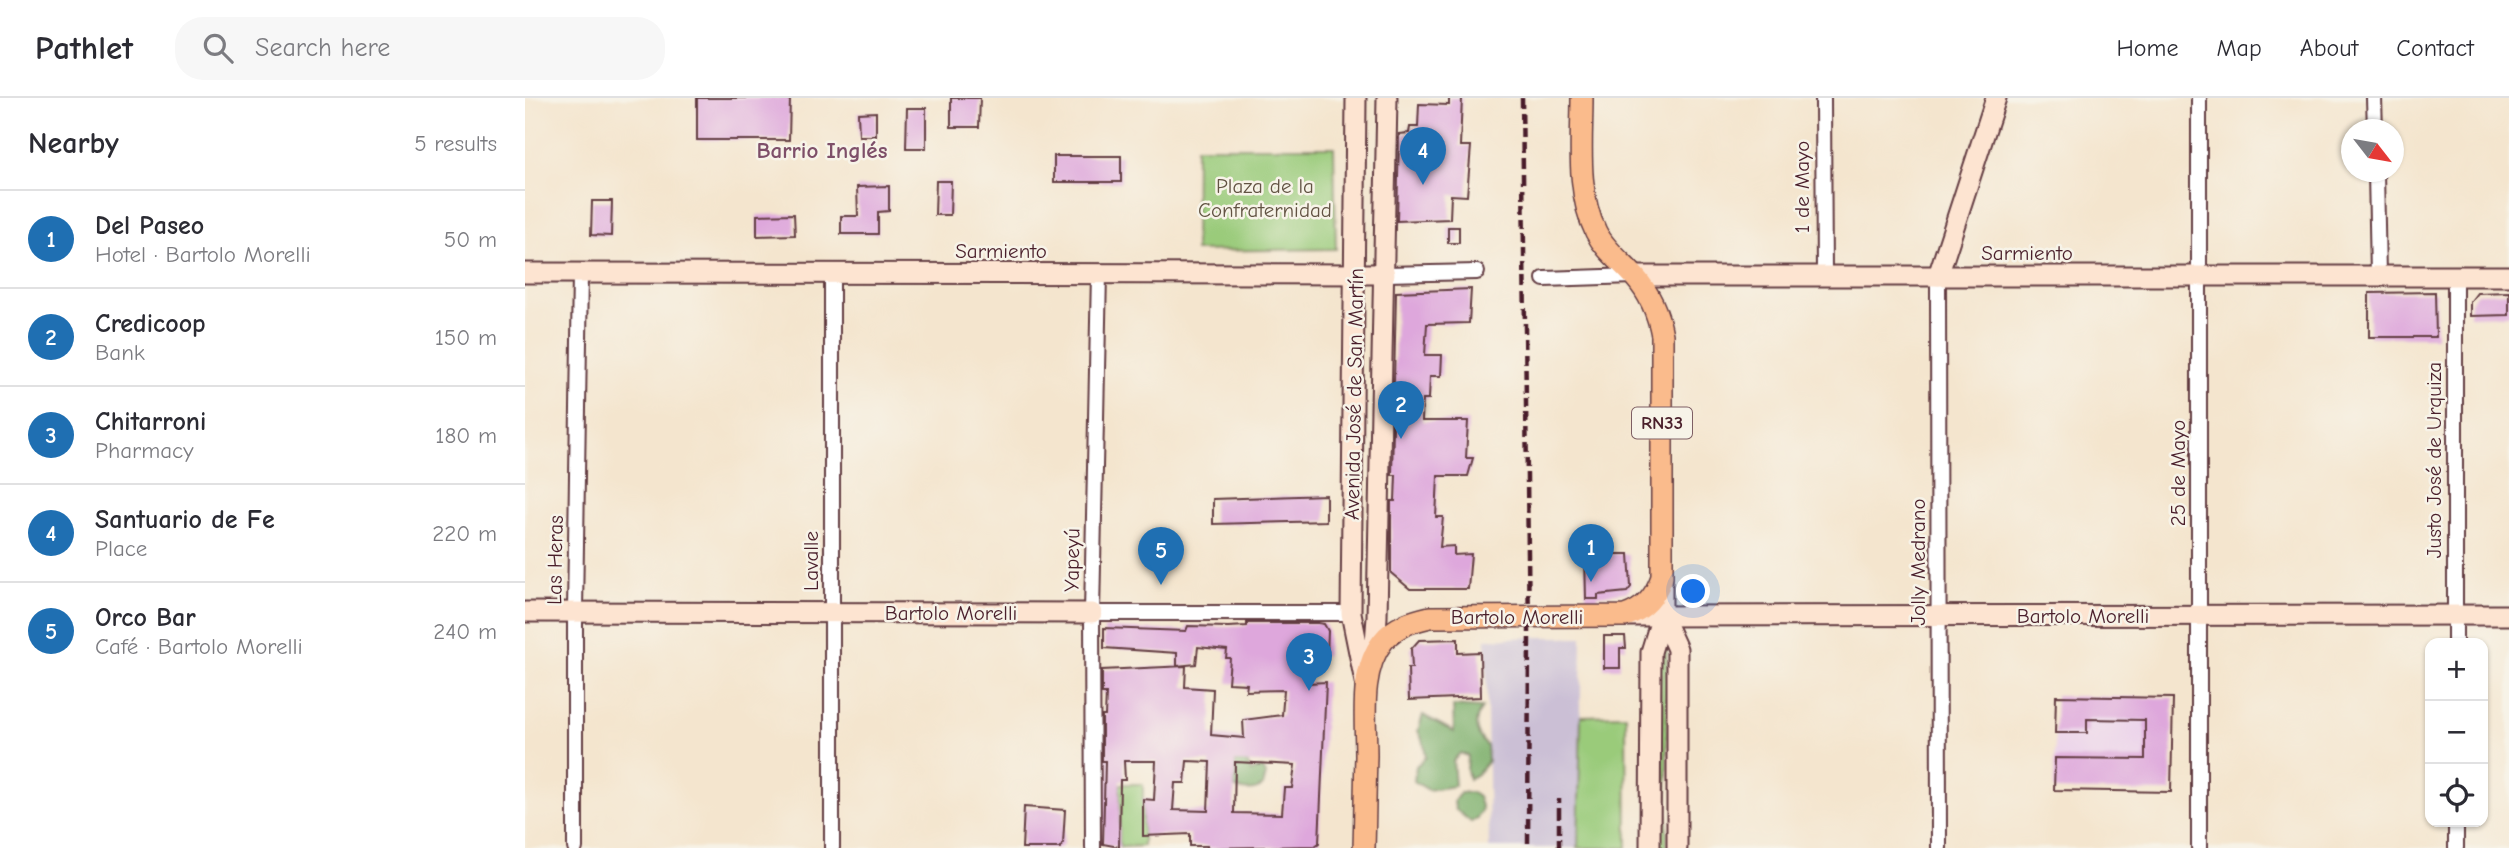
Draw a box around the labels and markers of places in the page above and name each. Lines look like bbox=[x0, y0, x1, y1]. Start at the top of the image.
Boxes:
pin: 4 bbox=[1400, 127, 1446, 185]
pin: 2 bbox=[1378, 381, 1424, 439]
pin: 1 bbox=[1568, 524, 1614, 582]
pin: 5 bbox=[1138, 527, 1184, 585]
pin: 3 bbox=[1286, 633, 1332, 691]

